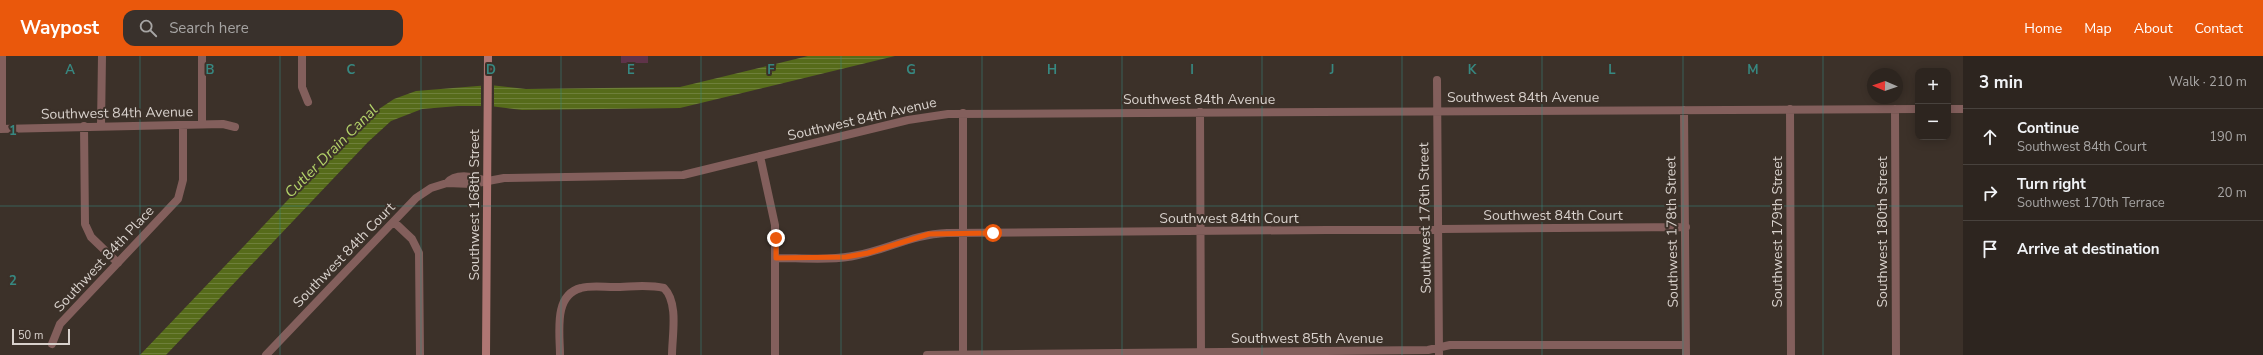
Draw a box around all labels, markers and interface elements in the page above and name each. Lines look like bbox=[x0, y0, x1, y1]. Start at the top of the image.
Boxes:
search box bbox=[123, 10, 403, 46]
text: Waypost bbox=[20, 15, 99, 41]
icon: search bbox=[137, 17, 159, 39]
text: Search here bbox=[169, 18, 249, 38]
text: Home bbox=[2024, 19, 2062, 38]
text: Map bbox=[2084, 19, 2112, 38]
text: About bbox=[2134, 19, 2173, 38]
text: Contact bbox=[2195, 19, 2243, 38]
text: A bbox=[65, 61, 75, 79]
text: B bbox=[206, 61, 215, 79]
text: C bbox=[347, 61, 356, 79]
text: D bbox=[486, 61, 496, 79]
text: E bbox=[627, 61, 635, 79]
text: F bbox=[767, 61, 775, 79]
text: G bbox=[906, 61, 916, 79]
text: H bbox=[1047, 61, 1057, 79]
text: I bbox=[1190, 61, 1194, 79]
text: J bbox=[1329, 61, 1334, 79]
text: K bbox=[1468, 61, 1477, 79]
text: L bbox=[1608, 61, 1616, 79]
text: M bbox=[1747, 61, 1759, 79]
north arrow bbox=[1867, 68, 1903, 104]
map controls bbox=[1915, 68, 1951, 140]
button: + bbox=[1915, 68, 1951, 104]
text: 3 min bbox=[1979, 71, 2023, 94]
text: Walk · 210 m bbox=[2169, 73, 2247, 91]
street label: Southwest 84th Avenue bbox=[1447, 88, 1599, 107]
street label: Southwest 84th Avenue bbox=[1123, 90, 1275, 109]
street label: Southwest 84th Avenue bbox=[786, 93, 938, 145]
water label: Cutler Drain Canal bbox=[280, 100, 382, 202]
street label: Southwest 84th Avenue bbox=[41, 102, 193, 124]
button: − bbox=[1915, 104, 1951, 140]
text: Continue bbox=[2017, 118, 2079, 138]
text: 1 bbox=[9, 122, 17, 140]
icon: ahead bbox=[1979, 126, 2001, 148]
text: 190 m bbox=[2209, 128, 2247, 146]
street label: Southwest 168th Street bbox=[465, 129, 484, 281]
text: Southwest 84th Court bbox=[2017, 138, 2146, 156]
street label: Southwest 176th Street bbox=[1414, 142, 1436, 294]
street label: Southwest 178th Street bbox=[1661, 156, 1683, 308]
street label: Southwest 179th Street bbox=[1768, 156, 1787, 308]
street label: Southwest 180th Street bbox=[1873, 156, 1892, 308]
text: Turn right bbox=[2017, 174, 2086, 194]
icon: right bbox=[1979, 182, 2001, 204]
text: 20 m bbox=[2217, 184, 2247, 202]
text: Southwest 170th Terrace bbox=[2017, 194, 2165, 212]
street label: Southwest 84th Court bbox=[289, 198, 399, 312]
street label: Southwest 84th Place bbox=[50, 202, 158, 316]
street label: Southwest 84th Court bbox=[1483, 206, 1623, 225]
street label: Southwest 84th Court bbox=[1159, 209, 1299, 228]
route start bbox=[984, 224, 1002, 242]
route end bbox=[767, 229, 785, 247]
icon: arrive bbox=[1979, 238, 2001, 260]
text: Arrive at destination bbox=[2017, 239, 2160, 259]
text: 2 bbox=[9, 272, 17, 290]
scale bar bbox=[12, 327, 70, 346]
text: 50 m bbox=[18, 328, 43, 343]
street label: Southwest 85th Avenue bbox=[1231, 329, 1383, 348]

